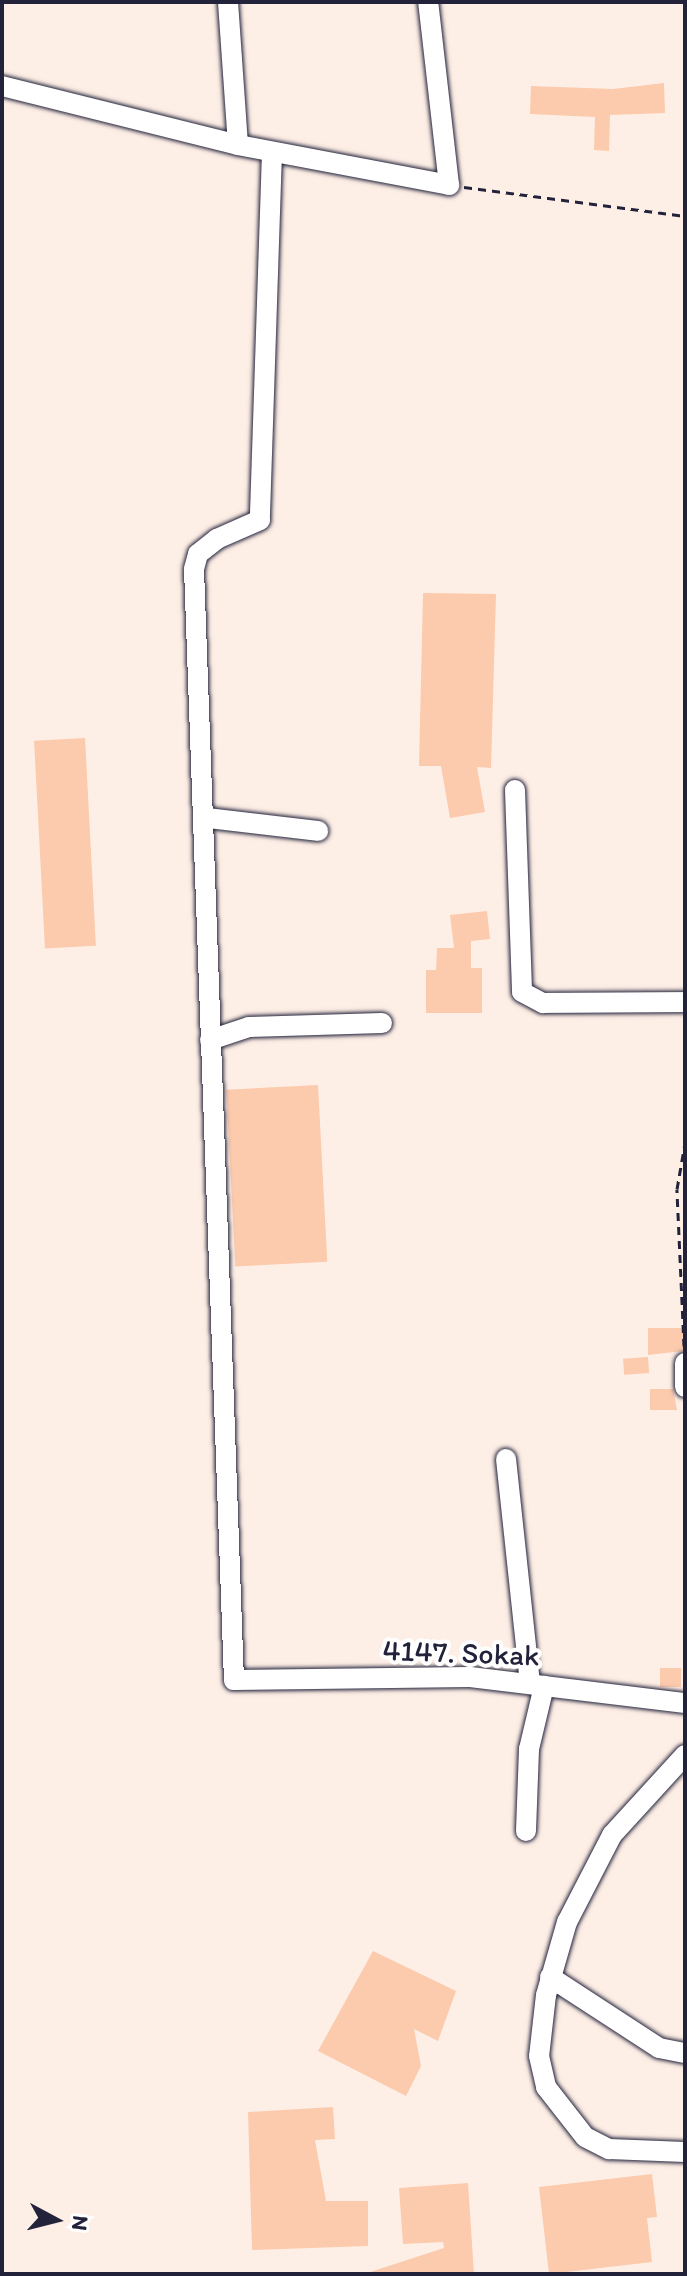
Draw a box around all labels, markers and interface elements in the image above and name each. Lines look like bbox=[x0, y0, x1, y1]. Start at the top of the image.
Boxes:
street label: 4147. Sokak bbox=[382, 1632, 540, 1674]
north arrow bbox=[16, 2180, 96, 2260]
text: N bbox=[66, 2214, 95, 2232]

